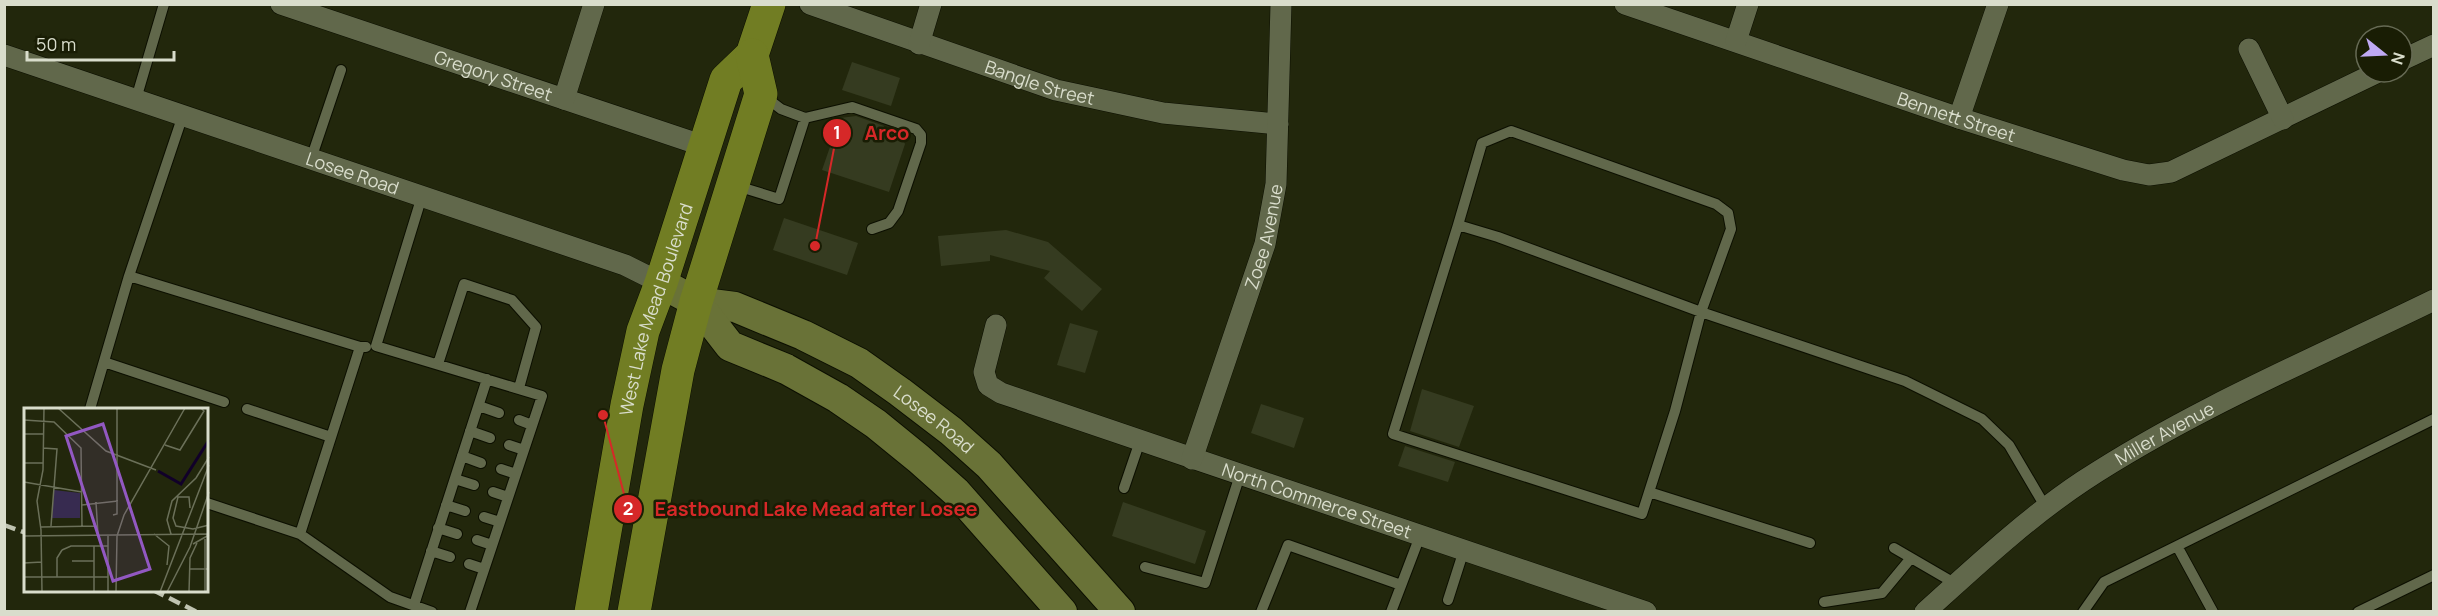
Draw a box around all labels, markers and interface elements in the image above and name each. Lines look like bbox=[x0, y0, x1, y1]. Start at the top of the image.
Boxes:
scale bar bbox=[27, 24, 174, 62]
north arrow bbox=[2354, 24, 2414, 84]
text: 50 m bbox=[36, 32, 76, 56]
street label: Gregory Street bbox=[431, 44, 556, 106]
text: N bbox=[2386, 50, 2411, 68]
street label: Bangle Street bbox=[982, 54, 1097, 110]
street label: Bennett Street bbox=[1894, 86, 2019, 147]
callout: Arco bbox=[822, 114, 921, 152]
text: Arco bbox=[865, 119, 909, 146]
text: 1 bbox=[833, 120, 841, 144]
street label: Losee Road bbox=[303, 146, 402, 200]
street label: Zoee Avenue bbox=[1238, 182, 1288, 292]
street label: West Lake Mead Boulevard bbox=[613, 200, 698, 417]
street label: Losee Road bbox=[889, 379, 980, 458]
street label: Miller Avenue bbox=[2110, 396, 2218, 470]
inset map bbox=[24, 408, 208, 592]
street label: North Commerce Street bbox=[1219, 457, 1415, 544]
callout: Eastbound Lake Mead after Losee bbox=[613, 490, 990, 528]
text: Eastbound Lake Mead after Losee bbox=[654, 495, 978, 522]
text: 2 bbox=[623, 496, 633, 520]

